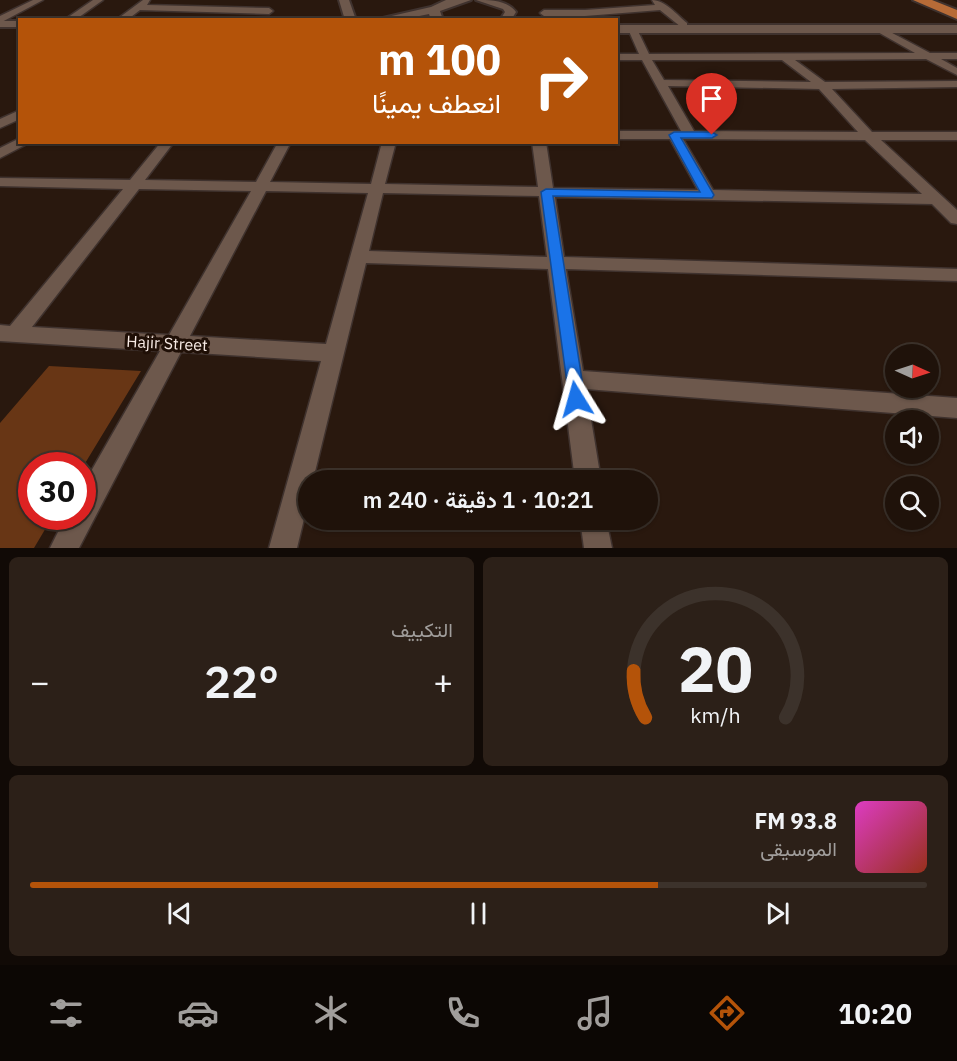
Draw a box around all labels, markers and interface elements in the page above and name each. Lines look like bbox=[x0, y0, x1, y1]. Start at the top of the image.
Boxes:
text: 100 m bbox=[378, 32, 501, 87]
icon: right bbox=[522, 42, 600, 120]
pin bbox=[686, 73, 737, 135]
icon: arrive bbox=[695, 82, 728, 115]
text: انعطف يمينًا bbox=[372, 85, 501, 120]
street label: Hajir Street bbox=[126, 331, 208, 355]
north arrow bbox=[885, 344, 939, 398]
map controls bbox=[885, 344, 939, 530]
position arrow bbox=[544, 367, 608, 431]
button: sound bbox=[885, 410, 939, 464]
speed limit sign: 30 bbox=[18, 452, 96, 530]
button: search bbox=[885, 476, 939, 530]
text: 10:21 · 1 دقيقة · 240 m bbox=[363, 485, 593, 514]
text: التكييف bbox=[391, 616, 453, 643]
text: 20 bbox=[678, 628, 753, 709]
text: 22° bbox=[204, 652, 279, 710]
text: − bbox=[30, 660, 50, 703]
text: + bbox=[433, 660, 453, 703]
text: km/h bbox=[690, 702, 741, 730]
text: 93.8 FM bbox=[754, 806, 837, 835]
text: الموسيقى bbox=[760, 835, 837, 862]
icon: previous bbox=[163, 897, 196, 930]
icon: pause bbox=[462, 897, 495, 930]
icon: next bbox=[761, 897, 794, 930]
icon: filters bbox=[45, 992, 87, 1034]
icon: car bbox=[177, 992, 219, 1034]
icon: climate bbox=[310, 992, 352, 1034]
icon: phone bbox=[442, 992, 484, 1034]
icon: music bbox=[574, 992, 616, 1034]
icon: directions bbox=[706, 992, 748, 1034]
text: 10:20 bbox=[838, 996, 912, 1031]

